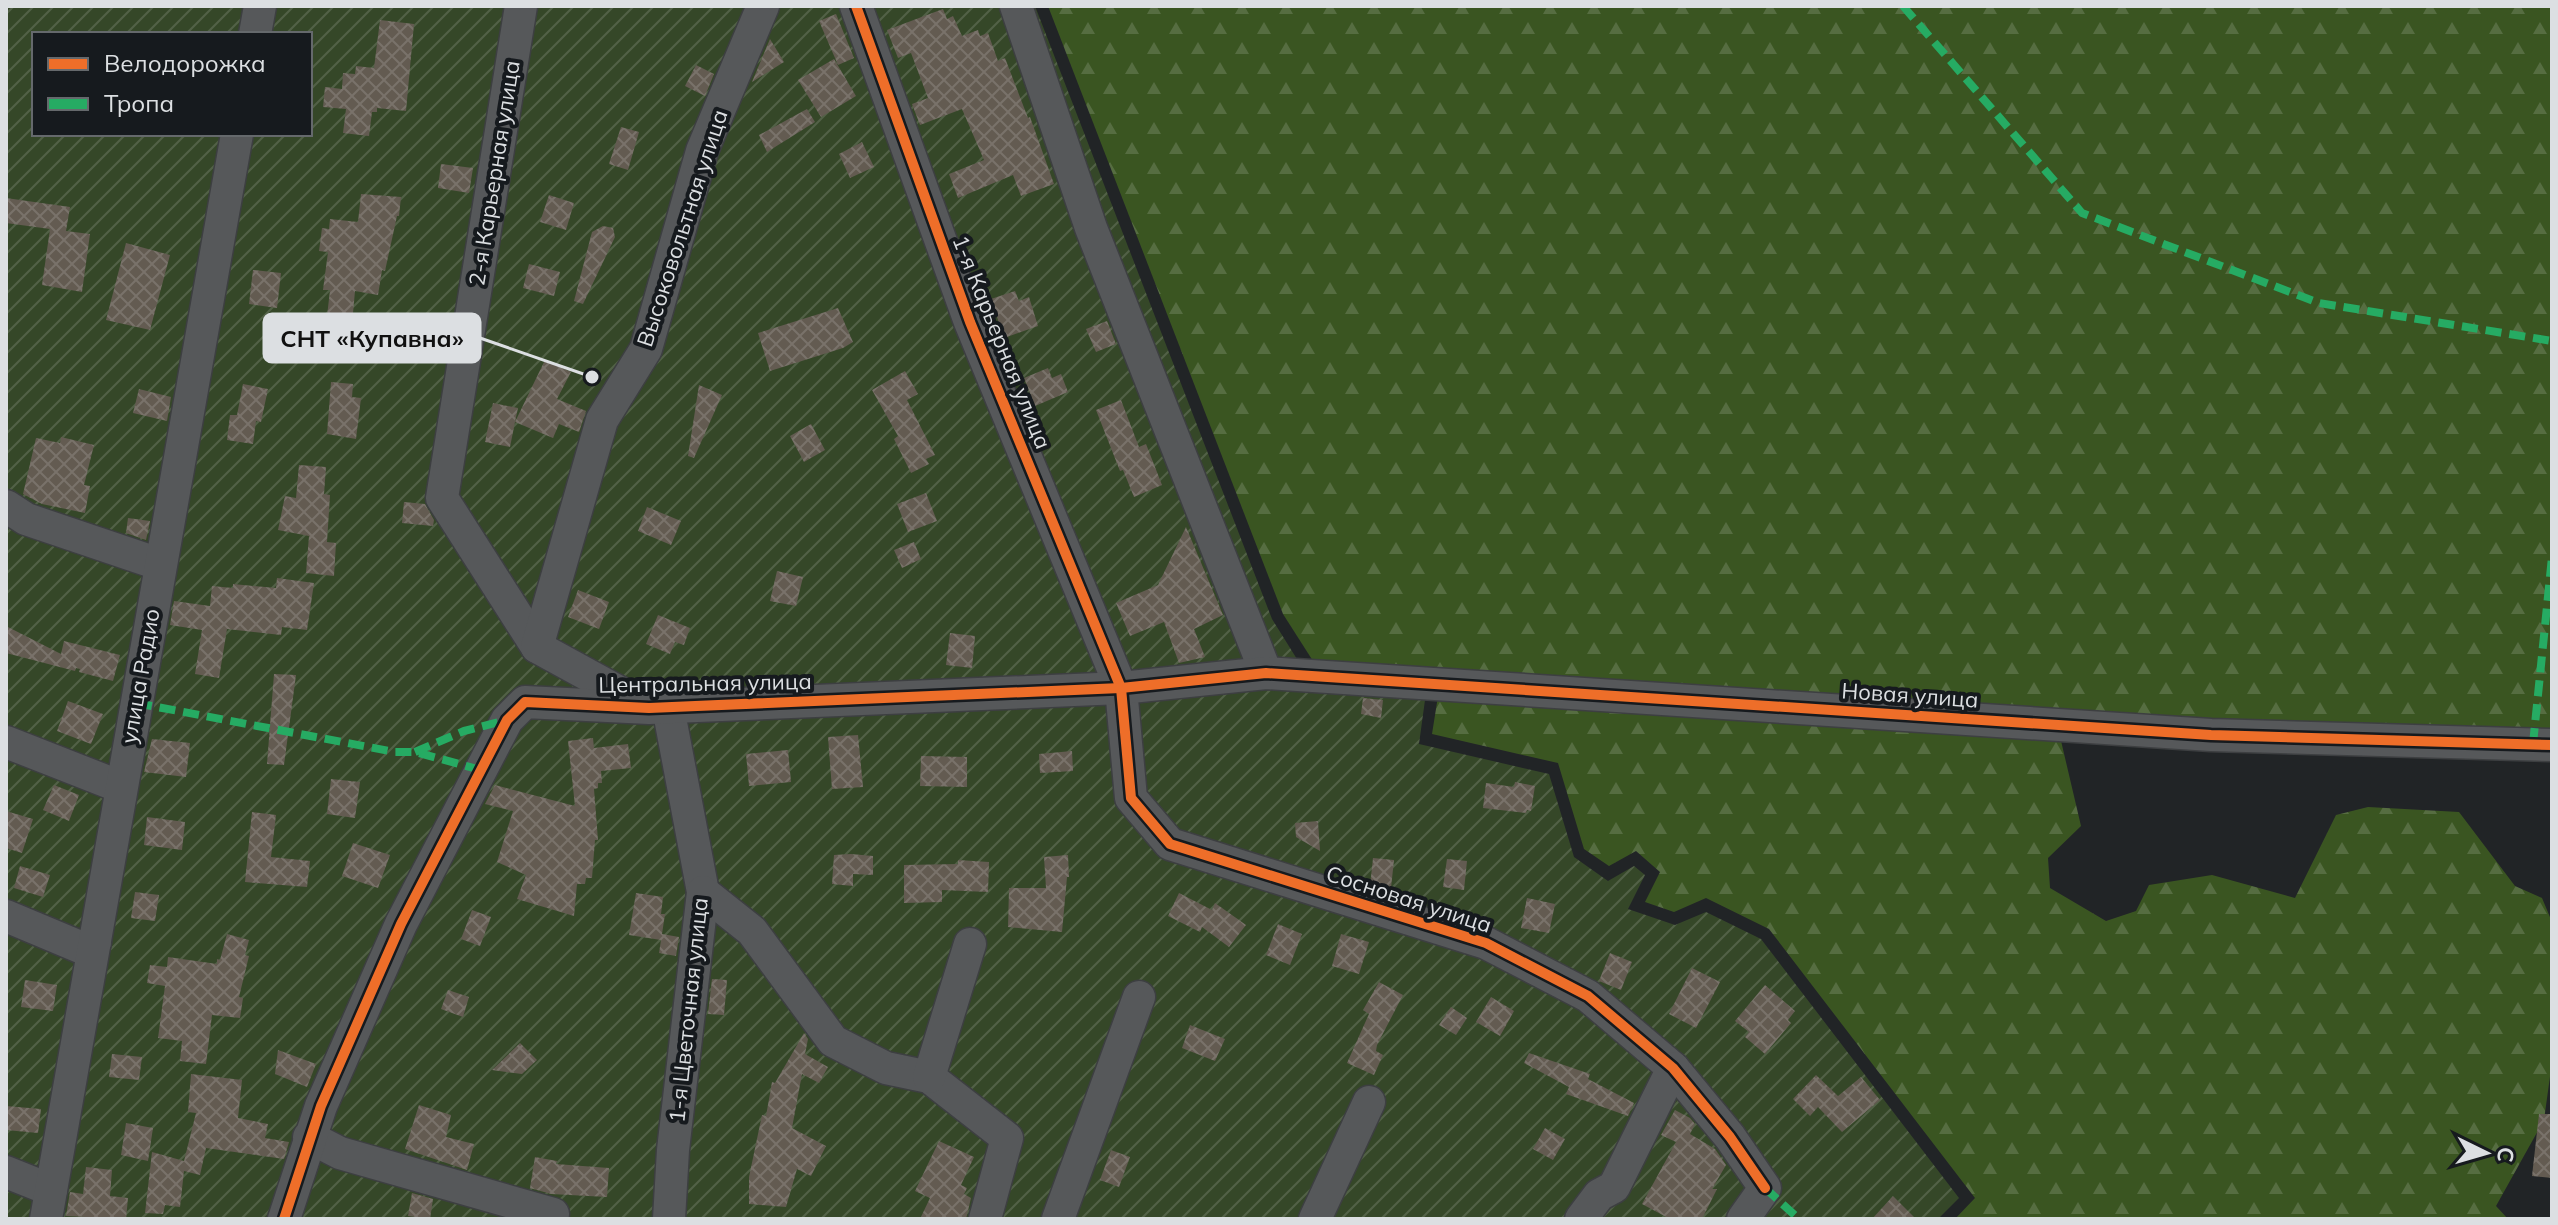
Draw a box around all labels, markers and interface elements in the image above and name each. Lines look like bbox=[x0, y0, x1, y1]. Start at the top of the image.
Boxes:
legend bbox=[32, 32, 312, 136]
text: Велодорожка bbox=[104, 48, 266, 78]
street label: 2-я Карьерная улица bbox=[462, 58, 526, 288]
text: Тропа bbox=[104, 88, 174, 118]
street label: Высоковольтная улица bbox=[630, 106, 734, 350]
street label: 1-я Карьерная улица bbox=[946, 231, 1058, 453]
callout: СНТ «Купавна» bbox=[264, 314, 480, 362]
text: СНТ «Купавна» bbox=[280, 323, 464, 353]
street label: улица Радио bbox=[114, 606, 166, 746]
street label: Центральная улица bbox=[598, 667, 812, 699]
street label: Новая улица bbox=[1841, 676, 1979, 714]
street label: Сосновая улица bbox=[1323, 859, 1495, 939]
street label: 1-я Цветочная улица bbox=[662, 896, 714, 1124]
north arrow bbox=[2446, 1113, 2526, 1193]
text: С bbox=[2491, 1146, 2521, 1163]

